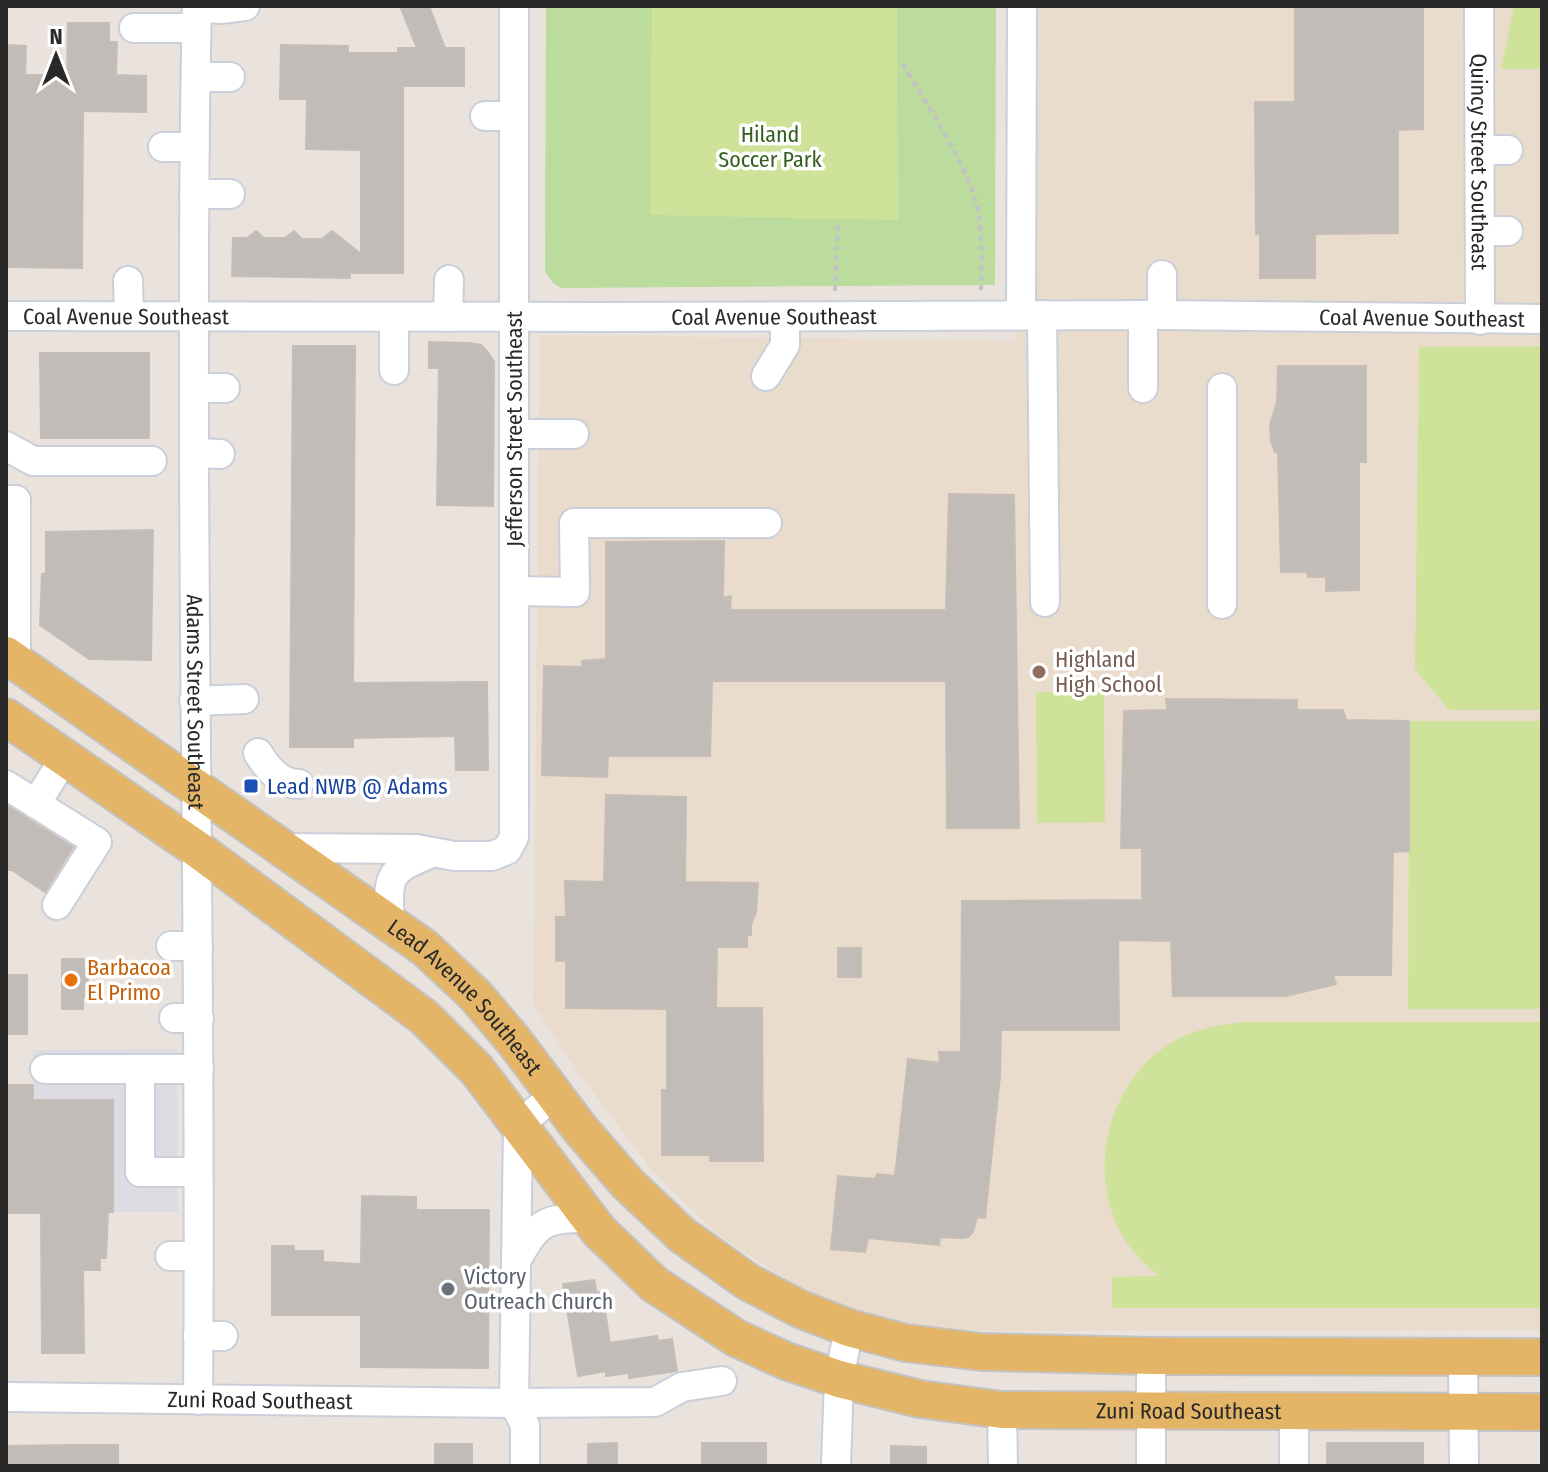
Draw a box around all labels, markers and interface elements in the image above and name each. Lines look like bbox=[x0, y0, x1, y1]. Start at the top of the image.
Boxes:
north arrow bbox=[16, 16, 96, 96]
text: N bbox=[49, 23, 63, 50]
street label: Quincy Street Southeast bbox=[1466, 53, 1493, 271]
park label: Hiland Soccer Park bbox=[718, 121, 822, 173]
street label: Coal Avenue Southeast bbox=[23, 303, 230, 330]
street label: Coal Avenue Southeast bbox=[671, 303, 878, 330]
street label: Coal Avenue Southeast bbox=[1319, 303, 1526, 332]
street label: Jefferson Street Southeast bbox=[501, 310, 528, 547]
street label: Adams Street Southeast bbox=[181, 594, 210, 811]
place label: Highland High School bbox=[1055, 646, 1162, 698]
marker: Highland High School bbox=[1030, 663, 1048, 681]
place label: Lead NWB @ Adams bbox=[267, 773, 448, 800]
marker: Lead NWB @ Adams bbox=[242, 777, 260, 795]
street label: Lead Avenue Southeast bbox=[383, 913, 549, 1081]
place label: Barbacoa El Primo bbox=[87, 954, 171, 1006]
marker: Barbacoa El Primo bbox=[62, 971, 80, 989]
place label: Victory Outreach Church bbox=[464, 1263, 613, 1315]
marker: Victory Outreach Church bbox=[439, 1280, 457, 1298]
street label: Zuni Road Southeast bbox=[167, 1385, 354, 1415]
street label: Zuni Road Southeast bbox=[1096, 1397, 1282, 1425]

